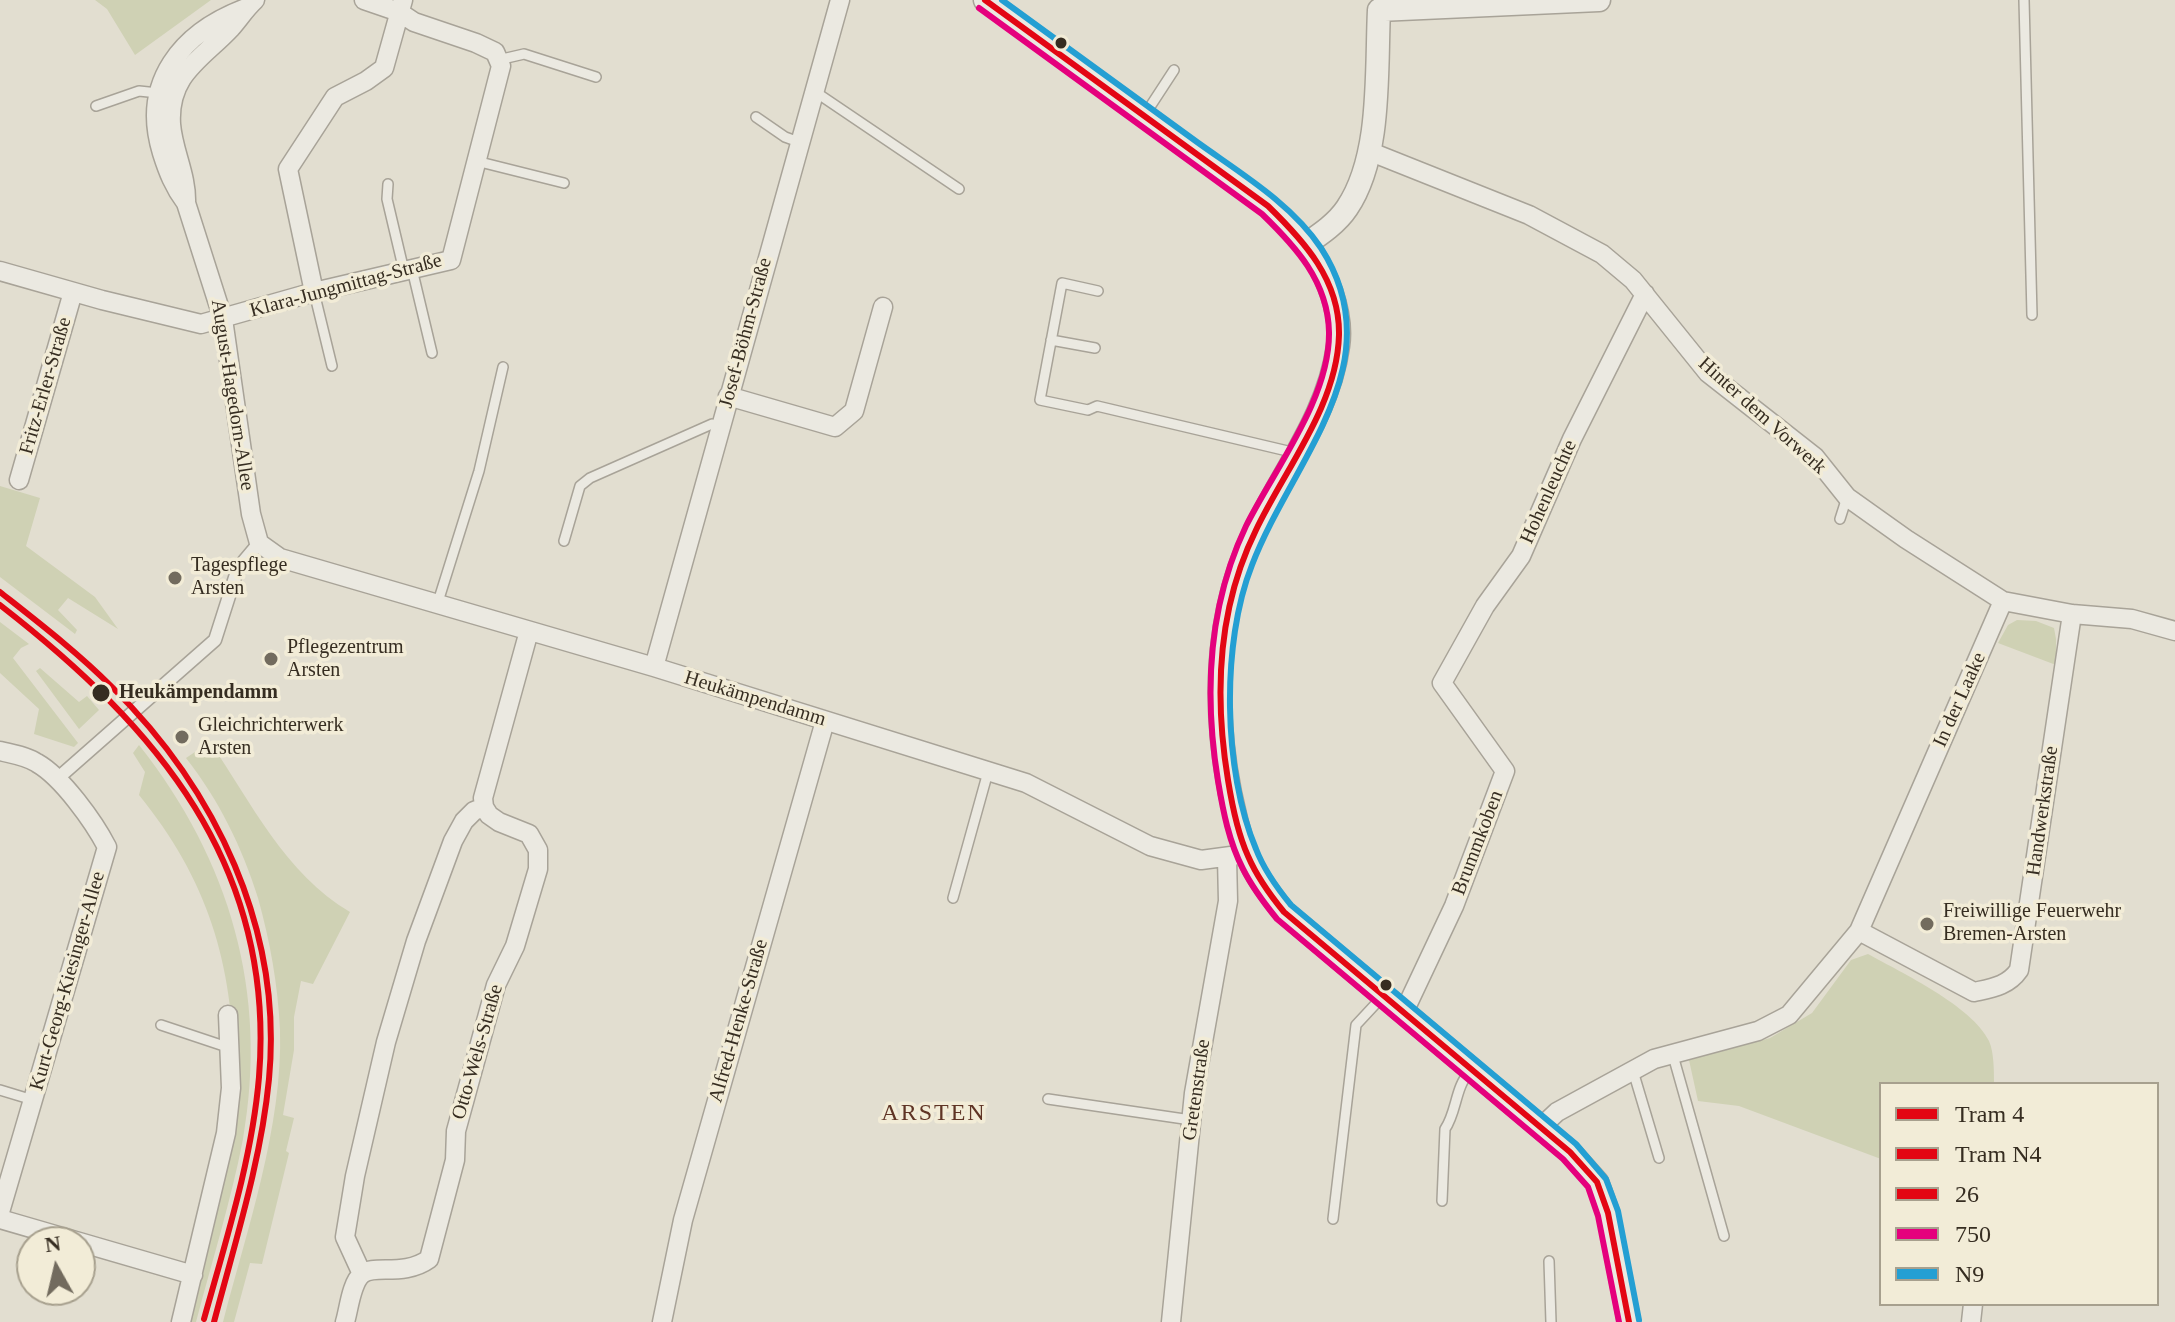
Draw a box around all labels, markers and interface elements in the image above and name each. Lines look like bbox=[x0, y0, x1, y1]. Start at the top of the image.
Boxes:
unlabelled marker bbox=[1053, 35, 1069, 51]
street label: Klara-Jungmittag-Straße bbox=[247, 249, 445, 323]
street label: Josef-Böhm-Straße bbox=[714, 255, 778, 411]
street label: August-Hagedorn-Allee bbox=[205, 298, 259, 492]
street label: Fritz-Erler-Straße bbox=[15, 315, 77, 457]
street label: Hinter dem Vorwerk bbox=[1693, 352, 1831, 480]
street label: Hohenleuchte bbox=[1515, 436, 1583, 548]
place label: Tagespflege Arsten bbox=[191, 554, 287, 601]
marker: Tagespflege Arsten bbox=[166, 569, 184, 587]
place label: Pflegezentrum Arsten bbox=[287, 636, 404, 683]
street label: In der Laake bbox=[1928, 649, 1992, 751]
marker: Pflegezentrum Arsten bbox=[262, 650, 280, 668]
street label: Heukämpendamm bbox=[681, 666, 829, 732]
place label: Heukämpendamm bbox=[119, 681, 278, 705]
marker: Heukämpendamm bbox=[90, 682, 112, 704]
place label: Gleichrichterwerk Arsten bbox=[198, 714, 343, 761]
marker: Gleichrichterwerk Arsten bbox=[173, 728, 191, 746]
street label: Handwerkstraße bbox=[2022, 744, 2064, 878]
street label: Brummkoben bbox=[1447, 787, 1509, 899]
street label: Kurt-Georg-Kiesinger-Allee bbox=[25, 869, 111, 1093]
place label: Freiwillige Feuerwehr Bremen-Arsten bbox=[1943, 900, 2121, 947]
marker: Freiwillige Feuerwehr Bremen-Arsten bbox=[1918, 915, 1936, 933]
street label: Alfred-Henke-Straße bbox=[704, 937, 774, 1105]
unlabelled marker bbox=[1378, 977, 1394, 993]
street label: Otto-Wels-Straße bbox=[447, 982, 509, 1122]
street label: Gretenstraße bbox=[1178, 1038, 1216, 1142]
legend bbox=[1879, 1082, 2159, 1306]
district label: ARSTEN bbox=[881, 1100, 987, 1128]
text: Tram 4 bbox=[1955, 1101, 2024, 1127]
text: Tram N4 bbox=[1955, 1141, 2041, 1167]
text: 26 bbox=[1955, 1181, 1979, 1207]
text: 750 bbox=[1955, 1221, 1991, 1247]
north arrow bbox=[16, 1226, 96, 1306]
text: N bbox=[43, 1230, 62, 1257]
text: N9 bbox=[1955, 1261, 1984, 1287]

